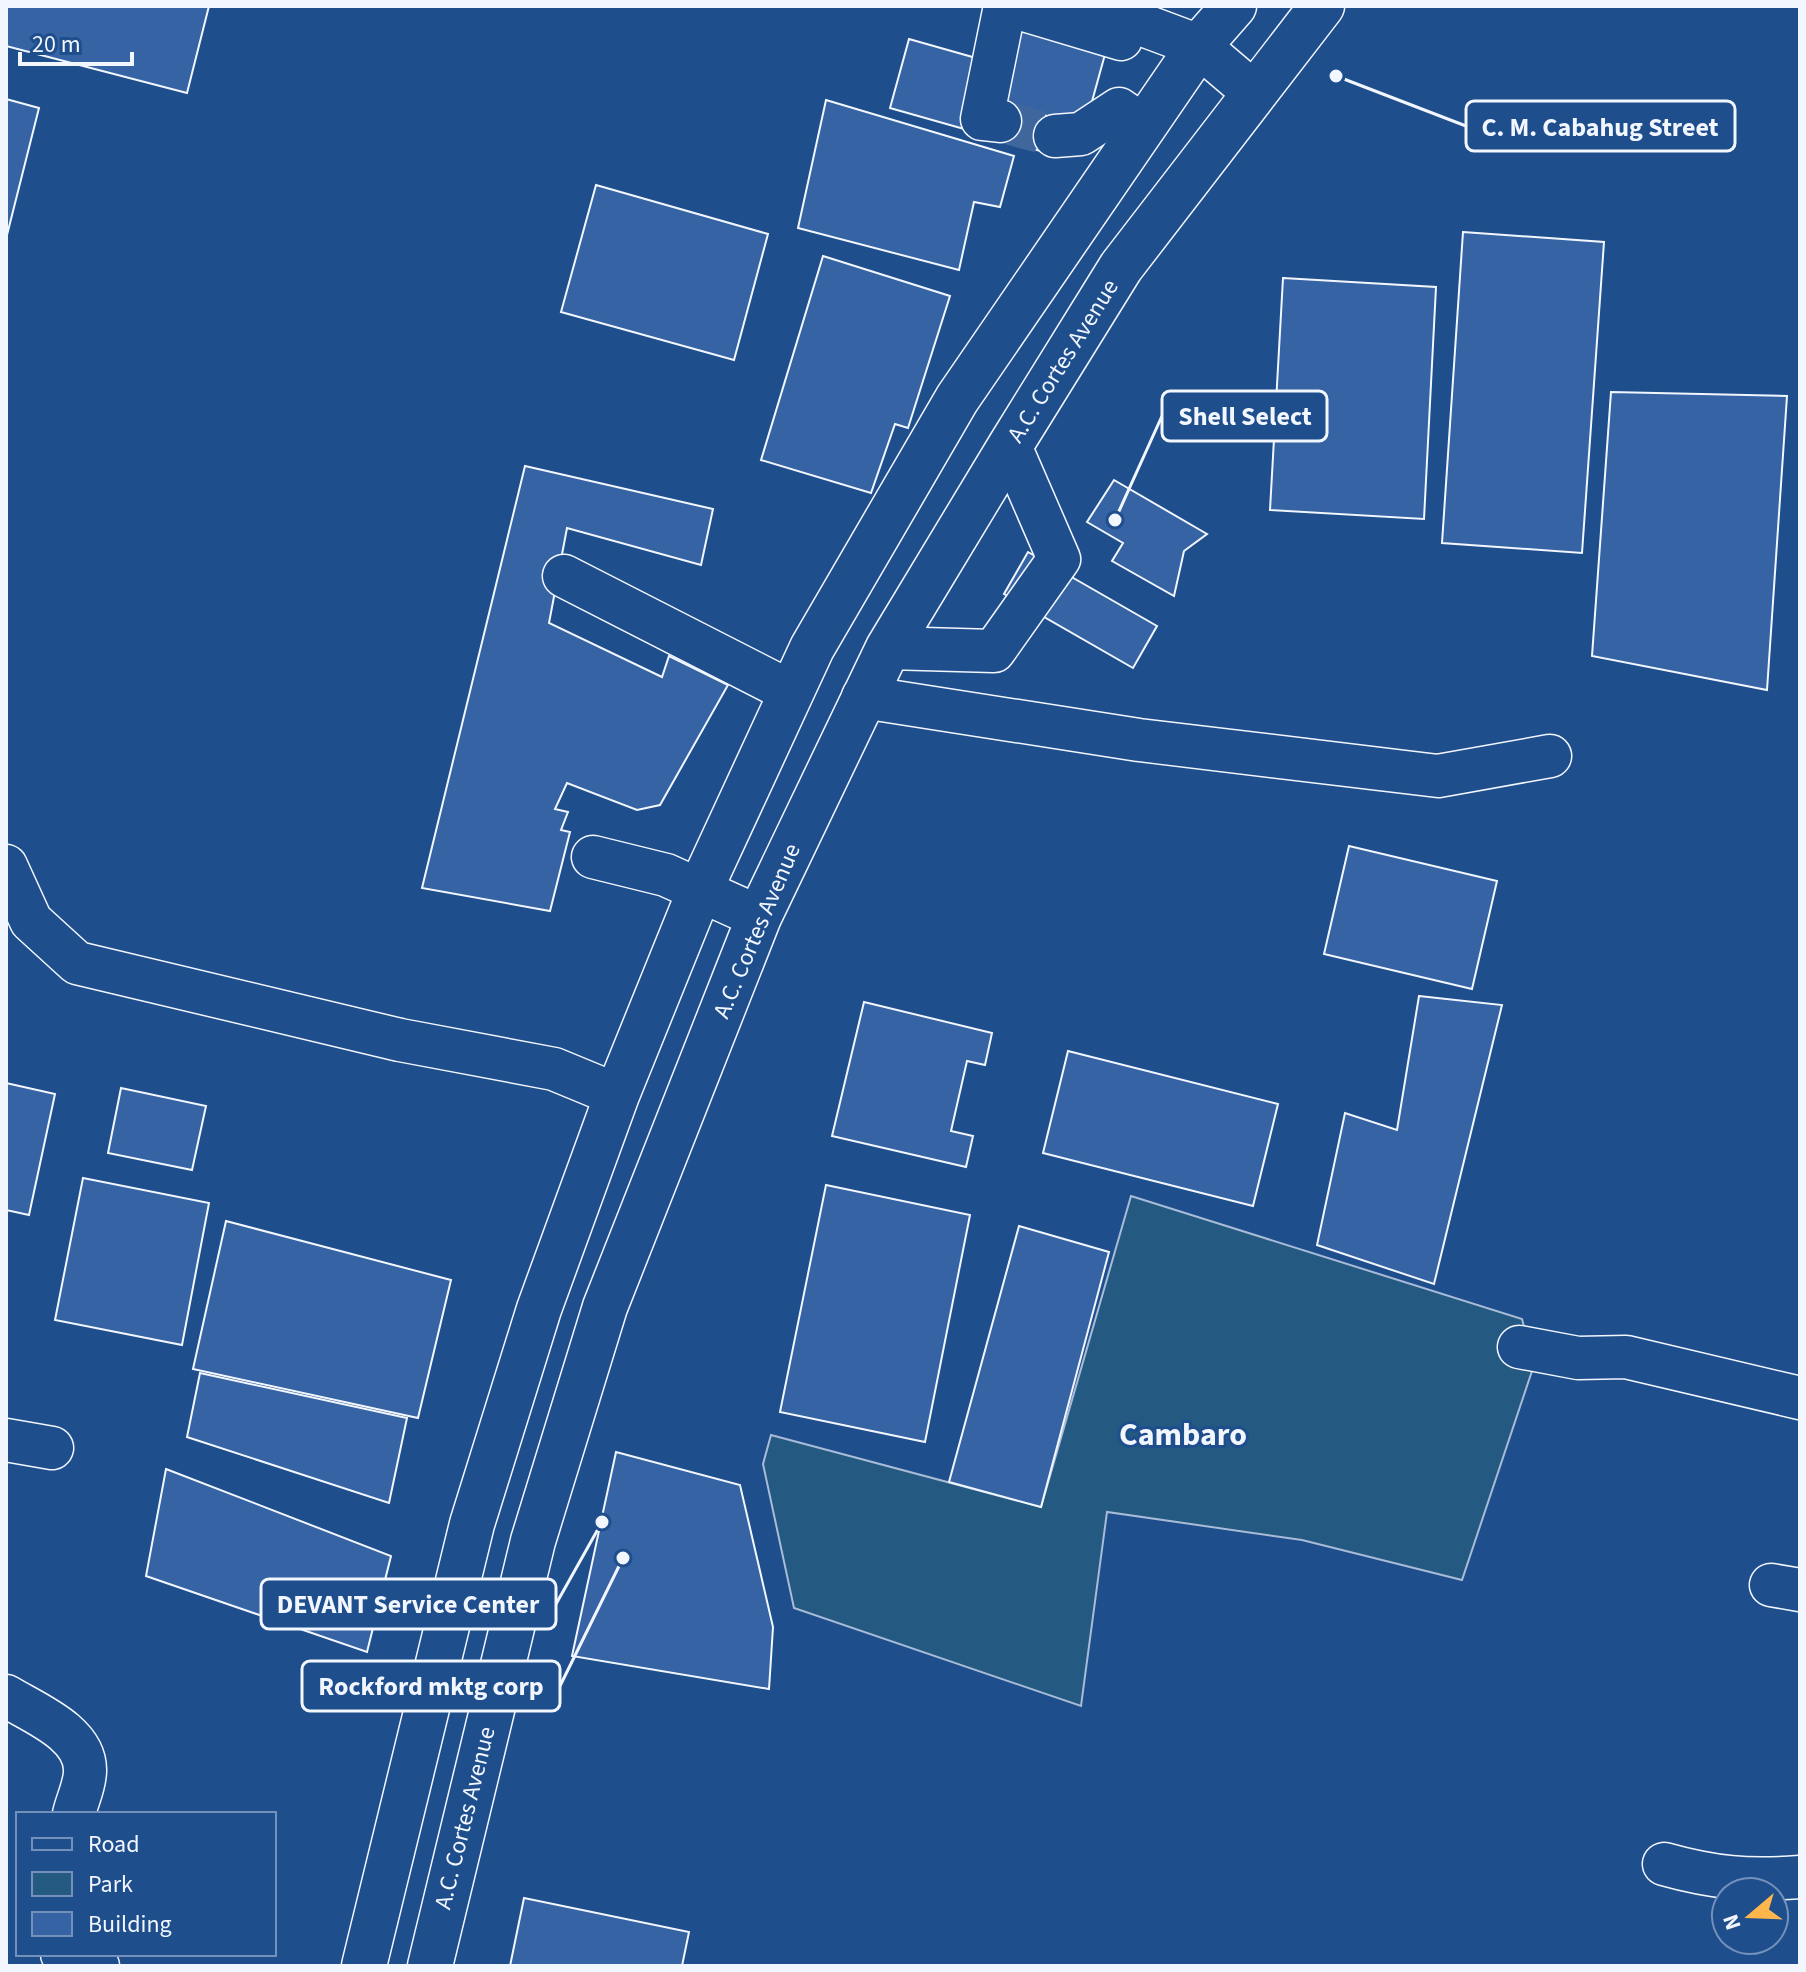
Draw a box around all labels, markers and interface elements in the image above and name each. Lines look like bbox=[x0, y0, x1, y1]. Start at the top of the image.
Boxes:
scale bar bbox=[20, 16, 132, 66]
text: 20 m bbox=[32, 27, 81, 62]
callout: C. M. Cabahug Street bbox=[1466, 101, 1735, 151]
text: C. M. Cabahug Street bbox=[1481, 109, 1719, 146]
street label: A.C. Cortes Avenue bbox=[999, 272, 1127, 450]
callout: Shell Select bbox=[1162, 391, 1327, 441]
text: Shell Select bbox=[1178, 398, 1312, 435]
street label: A.C. Cortes Avenue bbox=[704, 838, 810, 1024]
district label: Cambaro bbox=[1119, 1412, 1247, 1458]
callout: DEVANT Service Center bbox=[261, 1579, 556, 1629]
text: DEVANT Service Center bbox=[277, 1586, 540, 1623]
callout: Rockford mktg corp bbox=[302, 1661, 560, 1711]
text: Rockford mktg corp bbox=[318, 1668, 544, 1705]
street label: A.C. Cortes Avenue bbox=[425, 1723, 505, 1913]
legend bbox=[16, 1812, 276, 1956]
text: Road bbox=[88, 1827, 140, 1862]
text: Park bbox=[88, 1867, 133, 1902]
north arrow bbox=[1710, 1876, 1790, 1956]
text: Building bbox=[88, 1907, 172, 1942]
text: N bbox=[1715, 1910, 1750, 1934]

